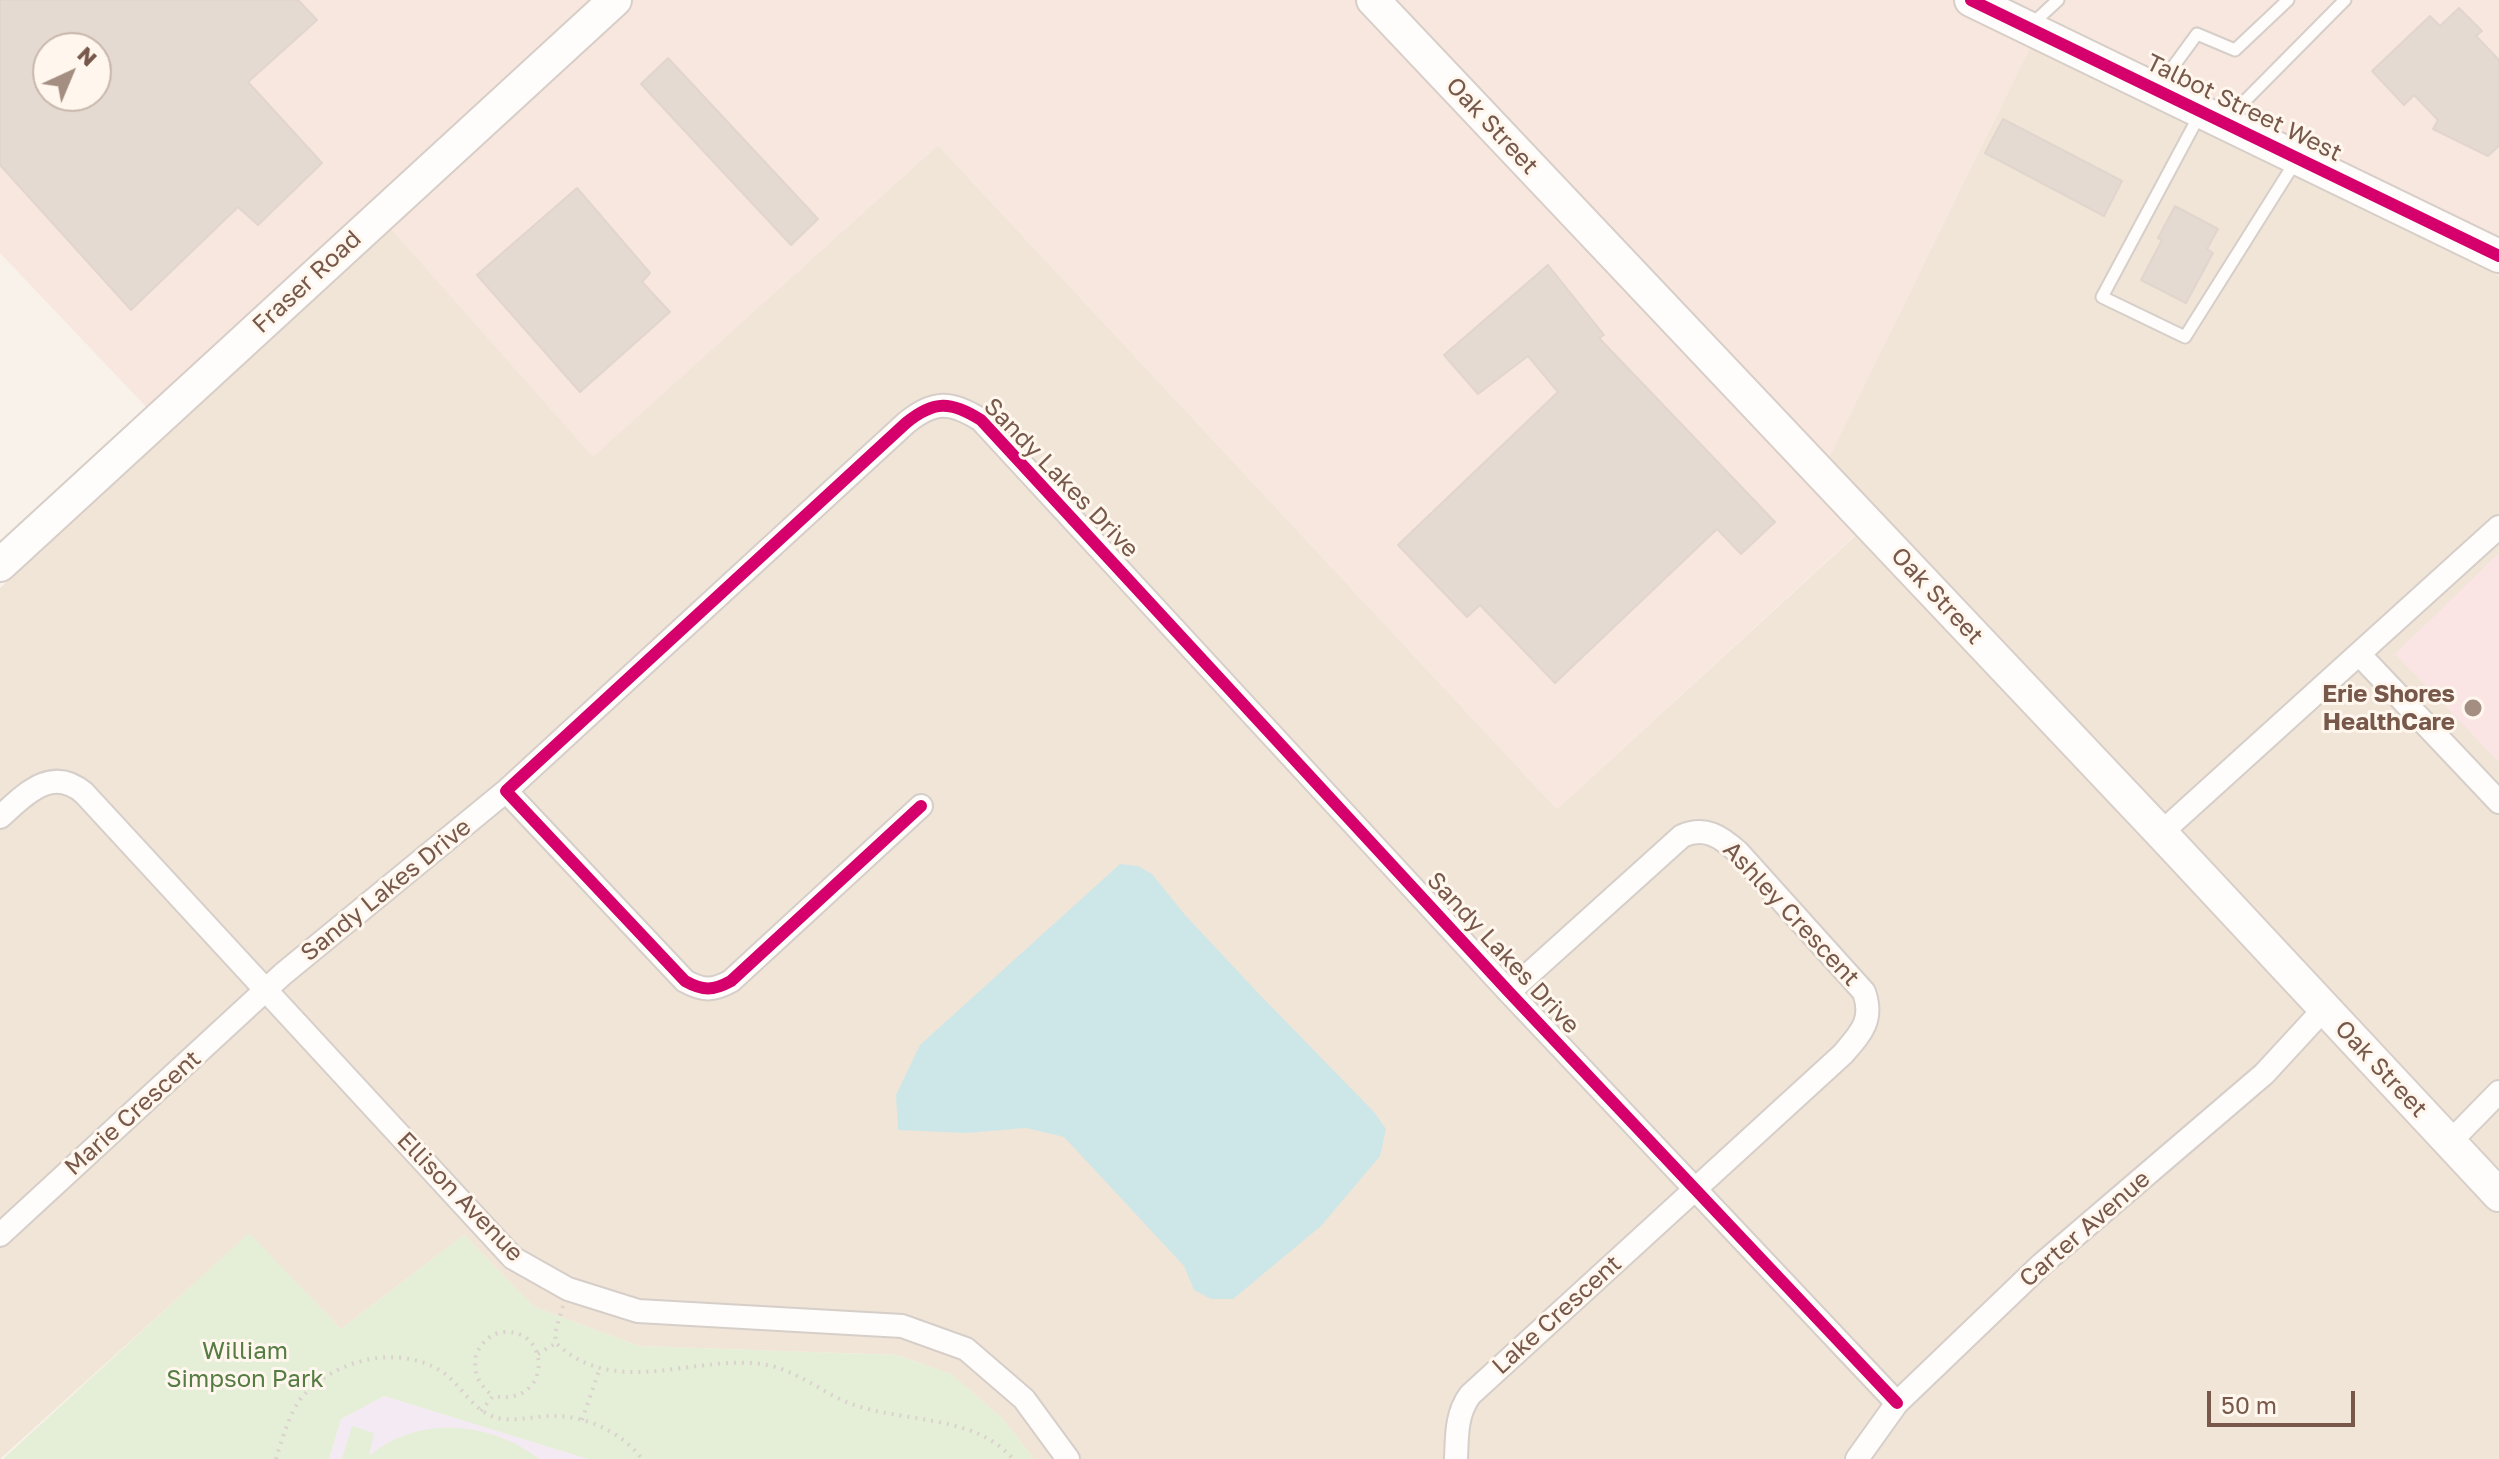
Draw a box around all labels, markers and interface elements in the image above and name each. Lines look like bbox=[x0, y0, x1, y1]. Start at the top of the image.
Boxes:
north arrow bbox=[32, 32, 112, 112]
text: N bbox=[72, 40, 103, 71]
street label: Talbot Street West bbox=[2141, 48, 2347, 168]
street label: Oak Street bbox=[1440, 72, 1544, 180]
street label: Fraser Road bbox=[247, 224, 367, 340]
street label: Sandy Lakes Drive bbox=[978, 392, 1144, 564]
street label: Oak Street bbox=[1885, 542, 1989, 650]
place label: Erie Shores HealthCare bbox=[2322, 680, 2455, 736]
marker: Erie Shores HealthCare bbox=[2462, 697, 2484, 719]
street label: Sandy Lakes Drive bbox=[295, 813, 477, 967]
street label: Ashley Crescent bbox=[1717, 836, 1865, 992]
street label: Sandy Lakes Drive bbox=[1421, 866, 1585, 1040]
street label: Oak Street bbox=[2329, 1015, 2433, 1123]
street label: Marie Crescent bbox=[59, 1044, 207, 1182]
street label: Ellison Avenue bbox=[391, 1126, 529, 1268]
street label: Carter Avenue bbox=[2014, 1165, 2156, 1293]
street label: Lake Crescent bbox=[1487, 1250, 1627, 1380]
park label: William Simpson Park bbox=[166, 1337, 324, 1393]
scale bar bbox=[2211, 1375, 2359, 1425]
text: 50 m bbox=[2221, 1390, 2277, 1419]

